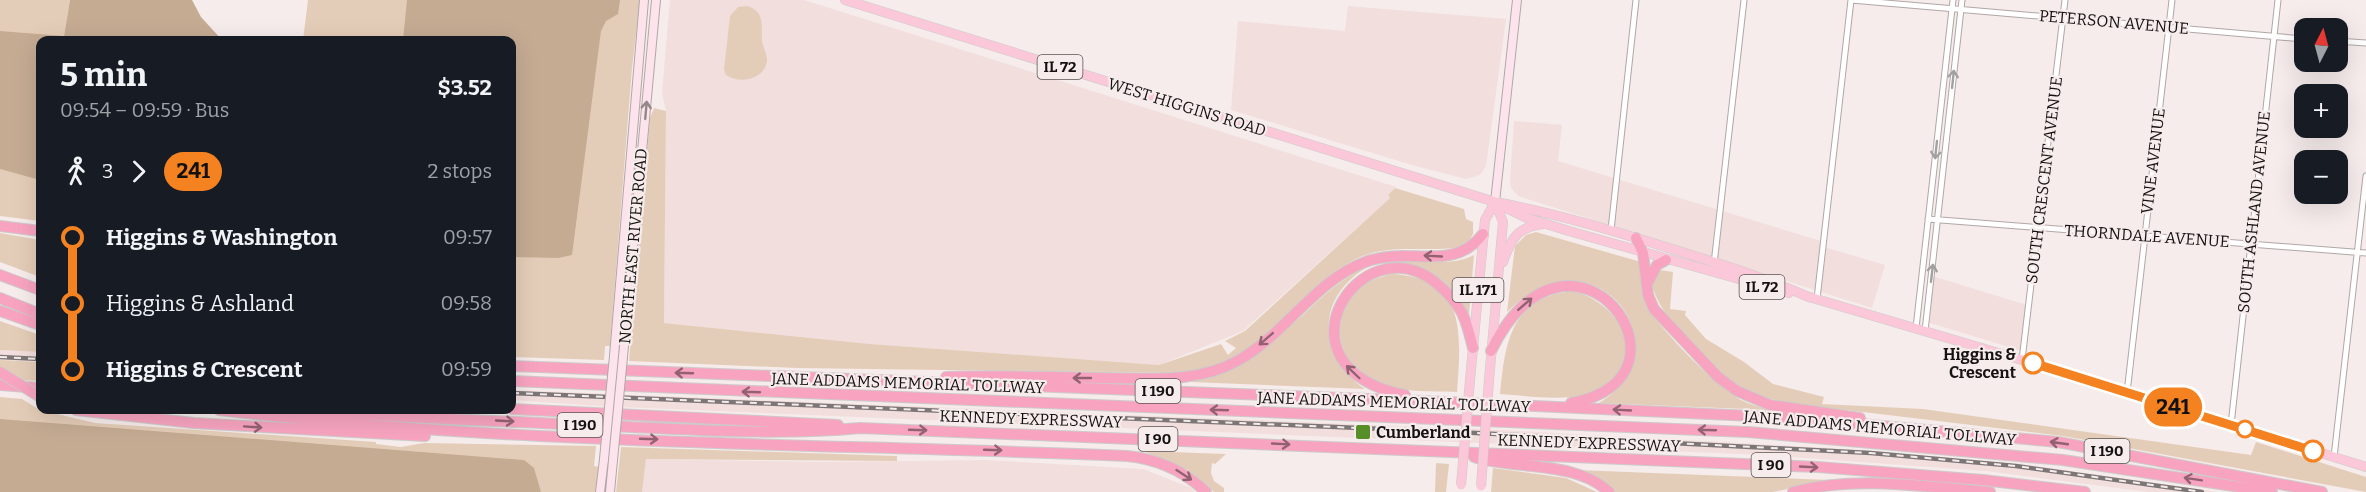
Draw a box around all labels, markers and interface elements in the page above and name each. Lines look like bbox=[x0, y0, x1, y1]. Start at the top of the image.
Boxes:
street label: PETERSON AVENUE bbox=[2038, 6, 2190, 38]
north arrow bbox=[2294, 18, 2348, 72]
map controls bbox=[2294, 18, 2348, 204]
text: 5 min bbox=[60, 55, 147, 95]
road number: IL 72 bbox=[1038, 55, 1082, 79]
one-way arrow bbox=[1948, 69, 1959, 89]
text: $3.52 bbox=[438, 74, 492, 101]
street label: WEST HIGGINS ROAD bbox=[1106, 74, 1268, 140]
street label: SOUTH CRESCENT AVENUE bbox=[2022, 75, 2066, 285]
button: + bbox=[2294, 84, 2348, 138]
text: 09:54 – 09:59 · Bus bbox=[60, 98, 229, 122]
one-way arrow bbox=[641, 101, 652, 121]
street label: VINE AVENUE bbox=[2137, 107, 2169, 215]
street label: SOUTH ASHLAND AVENUE bbox=[2234, 110, 2274, 314]
one-way arrow bbox=[1930, 140, 1941, 159]
street label: NORTH EAST RIVER ROAD bbox=[615, 147, 651, 345]
button: − bbox=[2294, 150, 2348, 204]
icon: walk bbox=[60, 155, 93, 188]
icon: forward bbox=[122, 155, 155, 188]
text: 241 bbox=[176, 158, 210, 184]
text: 3 bbox=[102, 159, 113, 183]
text: 2 stops bbox=[428, 159, 492, 183]
street label: THORNDALE AVENUE bbox=[2064, 221, 2230, 251]
text: Higgins & Washington bbox=[106, 224, 337, 251]
text: 09:57 bbox=[443, 225, 492, 249]
one-way arrow bbox=[1424, 250, 1444, 261]
one-way arrow bbox=[1926, 263, 1937, 283]
road number: IL 72 bbox=[1740, 275, 1784, 299]
road number: IL 171 bbox=[1452, 278, 1504, 302]
text: Higgins & Ashland bbox=[106, 290, 294, 317]
text: 09:58 bbox=[441, 291, 492, 315]
one-way arrow bbox=[1517, 297, 1532, 311]
one-way arrow bbox=[1259, 332, 1274, 346]
place label: Higgins & Crescent bbox=[1943, 345, 2017, 382]
marker: Higgins & Crescent bbox=[2022, 352, 2044, 374]
text: Higgins & Crescent bbox=[106, 356, 303, 383]
text: 09:59 bbox=[441, 357, 492, 381]
one-way arrow bbox=[1346, 365, 1361, 379]
one-way arrow bbox=[674, 368, 694, 379]
street label: JANE ADDAMS MEMORIAL TOLLWAY bbox=[770, 369, 1046, 397]
one-way arrow bbox=[1072, 372, 1092, 383]
road number: I 190 bbox=[1136, 379, 1180, 403]
one-way arrow bbox=[741, 386, 761, 397]
street label: JANE ADDAMS MEMORIAL TOLLWAY bbox=[1256, 388, 1532, 416]
line badge: 241 bbox=[2138, 388, 2208, 426]
text: 241 bbox=[2156, 394, 2190, 420]
one-way arrow bbox=[1209, 404, 1229, 415]
one-way arrow bbox=[1612, 404, 1632, 415]
street label: KENNEDY EXPRESSWAY bbox=[939, 406, 1124, 432]
street label: JANE ADDAMS MEMORIAL TOLLWAY bbox=[1742, 407, 2018, 449]
road number: I 190 bbox=[558, 413, 602, 437]
one-way arrow bbox=[494, 416, 514, 427]
unlabelled marker bbox=[2236, 420, 2254, 438]
one-way arrow bbox=[242, 421, 262, 432]
marker: Cumberland bbox=[1354, 423, 1372, 441]
place label: Cumberland bbox=[1376, 423, 1471, 442]
one-way arrow bbox=[908, 424, 928, 435]
one-way arrow bbox=[1698, 424, 1718, 436]
road number: I 90 bbox=[1138, 427, 1178, 451]
street label: KENNEDY EXPRESSWAY bbox=[1497, 430, 1682, 456]
one-way arrow bbox=[638, 434, 658, 445]
one-way arrow bbox=[2049, 437, 2069, 448]
one-way arrow bbox=[1270, 439, 1290, 450]
road number: I 190 bbox=[2084, 439, 2130, 463]
unlabelled marker bbox=[2302, 440, 2324, 462]
one-way arrow bbox=[982, 444, 1002, 456]
road number: I 90 bbox=[1752, 453, 1790, 477]
one-way arrow bbox=[1798, 461, 1818, 472]
one-way arrow bbox=[1175, 469, 1192, 481]
one-way arrow bbox=[2184, 473, 2204, 484]

